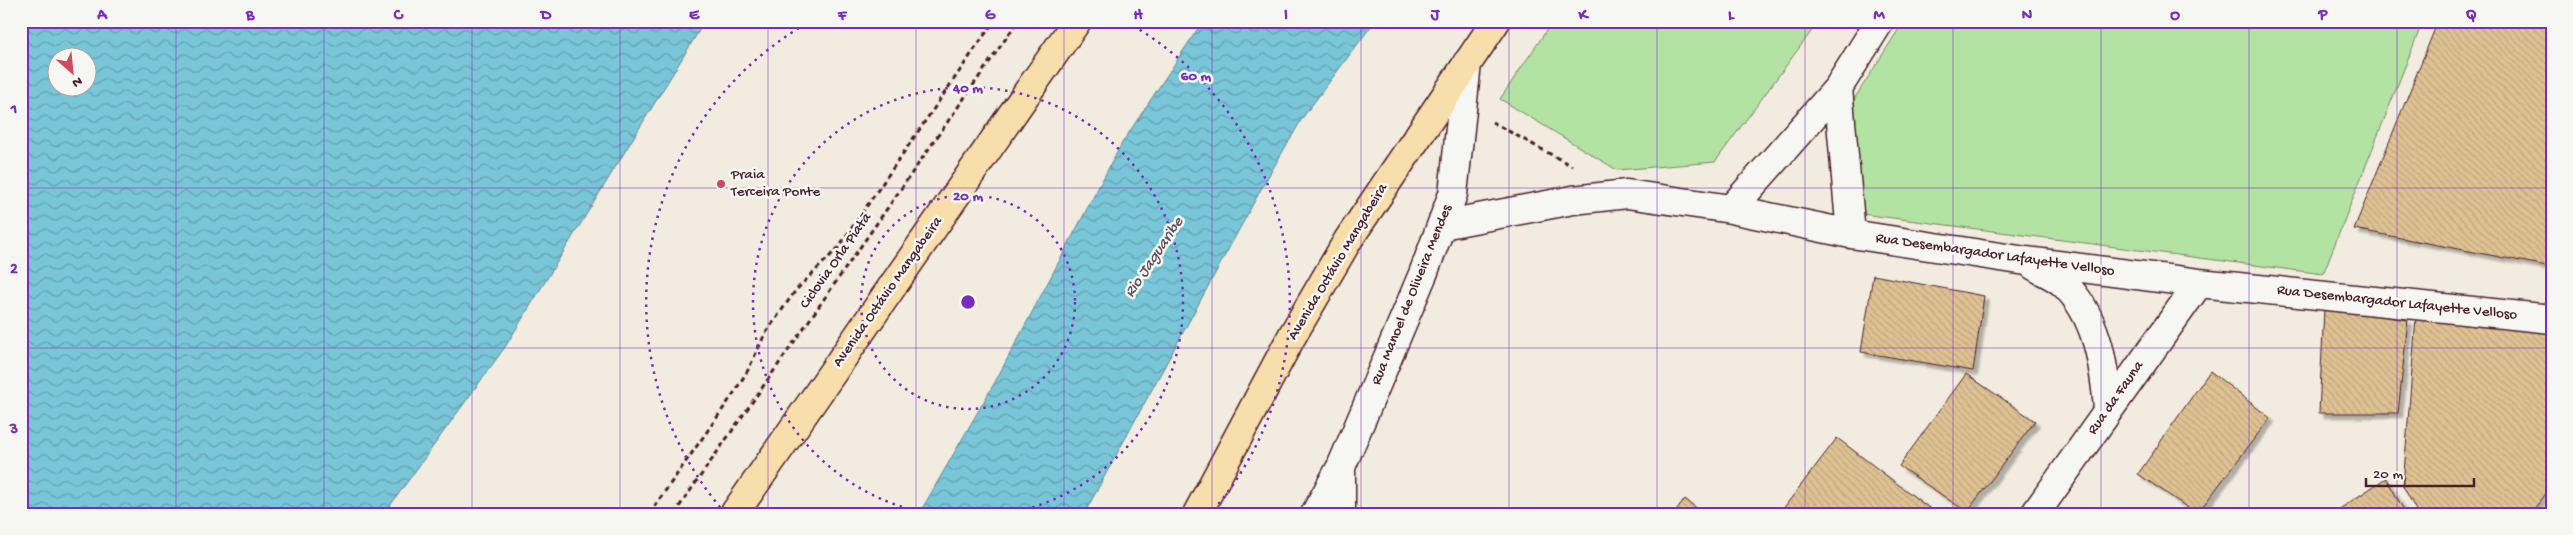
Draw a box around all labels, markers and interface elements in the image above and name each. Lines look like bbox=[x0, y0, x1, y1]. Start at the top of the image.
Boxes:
text: A bbox=[96, 7, 108, 26]
text: B bbox=[245, 7, 255, 26]
text: C bbox=[393, 7, 404, 26]
text: D bbox=[539, 7, 552, 26]
text: E bbox=[689, 7, 700, 26]
text: F bbox=[837, 7, 848, 26]
text: G bbox=[985, 7, 996, 26]
text: H bbox=[1133, 7, 1143, 26]
text: I bbox=[1284, 7, 1288, 26]
text: J bbox=[1430, 7, 1441, 26]
text: K bbox=[1578, 7, 1590, 26]
text: L bbox=[1728, 7, 1735, 26]
text: M bbox=[1873, 7, 1885, 26]
text: N bbox=[2022, 7, 2033, 26]
text: O bbox=[2170, 7, 2180, 26]
text: P bbox=[2318, 7, 2329, 26]
text: Q bbox=[2466, 7, 2477, 26]
north arrow bbox=[48, 48, 98, 98]
text: 60 m bbox=[1181, 68, 1212, 86]
text: N bbox=[69, 72, 85, 91]
text: 40 m bbox=[952, 80, 983, 98]
text: 1 bbox=[10, 101, 17, 120]
place label: Praia Terceira Ponte bbox=[730, 166, 820, 201]
marker: Praia Terceira Ponte bbox=[715, 178, 727, 190]
street label: Avenida Octávio Mangabeira bbox=[1284, 180, 1392, 343]
text: 20 m bbox=[953, 188, 983, 206]
street label: Rua Manoel de Oliveira Mendes bbox=[1368, 202, 1457, 388]
street label: Ciclovia Orla Piatã bbox=[796, 209, 876, 313]
street label: Avenida Octávio Mangabeira bbox=[829, 213, 947, 371]
water label: Rio Jaguaribe bbox=[1121, 214, 1189, 302]
street label: Rua Desembargador Lafayette Velloso bbox=[1874, 229, 2116, 281]
text: 2 bbox=[10, 261, 18, 280]
street label: Rua Desembargador Lafayette Velloso bbox=[2276, 281, 2518, 325]
centre of rings bbox=[959, 293, 977, 311]
street label: Rua da Fauna bbox=[2084, 357, 2148, 438]
text: 3 bbox=[9, 421, 18, 440]
scale bar bbox=[2366, 455, 2473, 487]
text: 20 m bbox=[2373, 466, 2403, 484]

